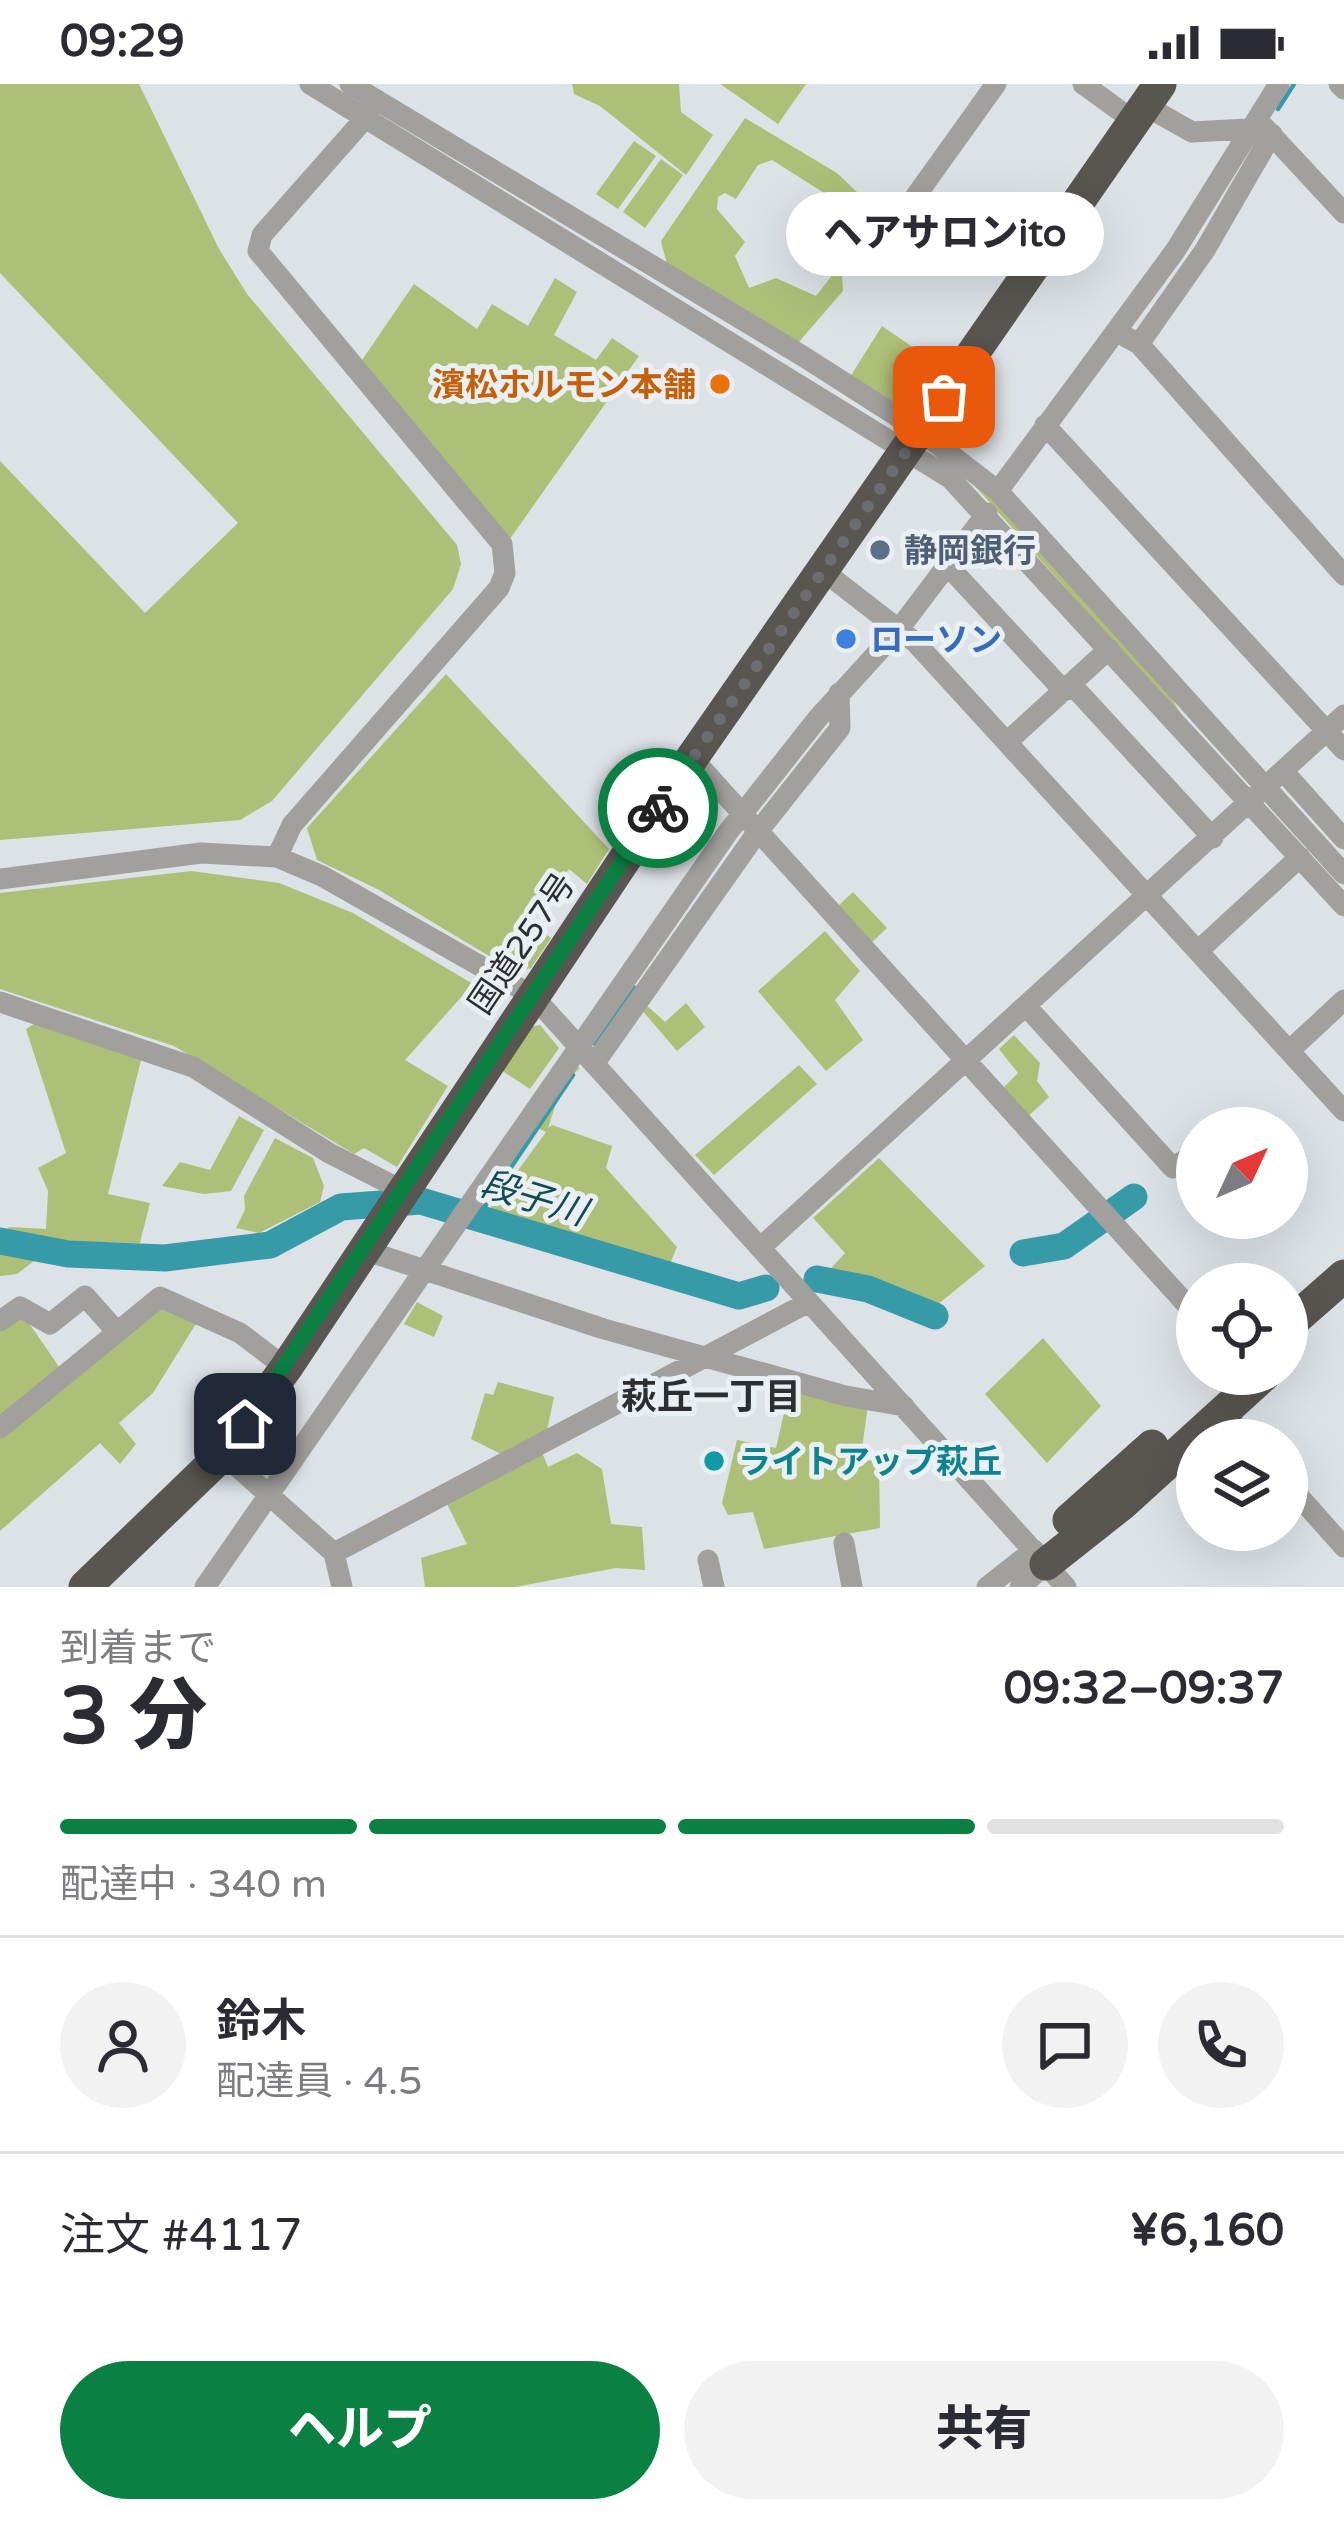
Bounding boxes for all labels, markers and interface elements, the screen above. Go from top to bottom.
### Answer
text: 09:29 [60,15,185,69]
callout: ヘアサロンito [785,193,1103,277]
text: ヘアサロンito [823,210,1067,257]
pin [893,346,995,448]
icon: bag [911,364,977,430]
place label: 濱松ホルモン本舗 [432,366,696,405]
marker: 濱松ホルモン本舗 [707,371,733,397]
place label: 静岡銀行 [904,532,1036,571]
marker: 静岡銀行 [867,537,893,563]
place label: ローソン [870,621,1002,660]
marker: ローソン [833,626,859,652]
courier [598,748,718,868]
icon: bike [625,775,691,841]
street label: 国道257号 [461,866,583,1022]
north arrow [1176,1107,1308,1239]
map controls [1176,1107,1308,1551]
water label: 段子川 [476,1162,595,1236]
button: locate [1176,1263,1308,1395]
pin [194,1373,296,1475]
district label: 萩丘一丁目 [621,1376,801,1419]
icon: home [212,1391,278,1457]
button: layers [1176,1419,1308,1551]
place label: ライトアップ萩丘 [738,1443,1002,1482]
marker: ライトアップ萩丘 [701,1448,727,1474]
text: 到着まで [60,1625,216,1672]
text: 09:32–09:37 [1004,1662,1284,1716]
text: 3 分 [60,1670,207,1764]
text: 配達中 · 340 m [60,1861,327,1908]
button: person [60,1982,186,2108]
button: chat [1002,1982,1128,2108]
button: phone [1158,1982,1284,2108]
text: 鈴木 [216,1995,306,2049]
text: 配達員 · 4.5 [216,2058,423,2105]
text: ¥6,160 [1130,2204,1284,2258]
text: 注文 #4117 [60,2209,302,2263]
button: ヘルプ [60,2361,660,2499]
button: 共有 [684,2361,1284,2499]

